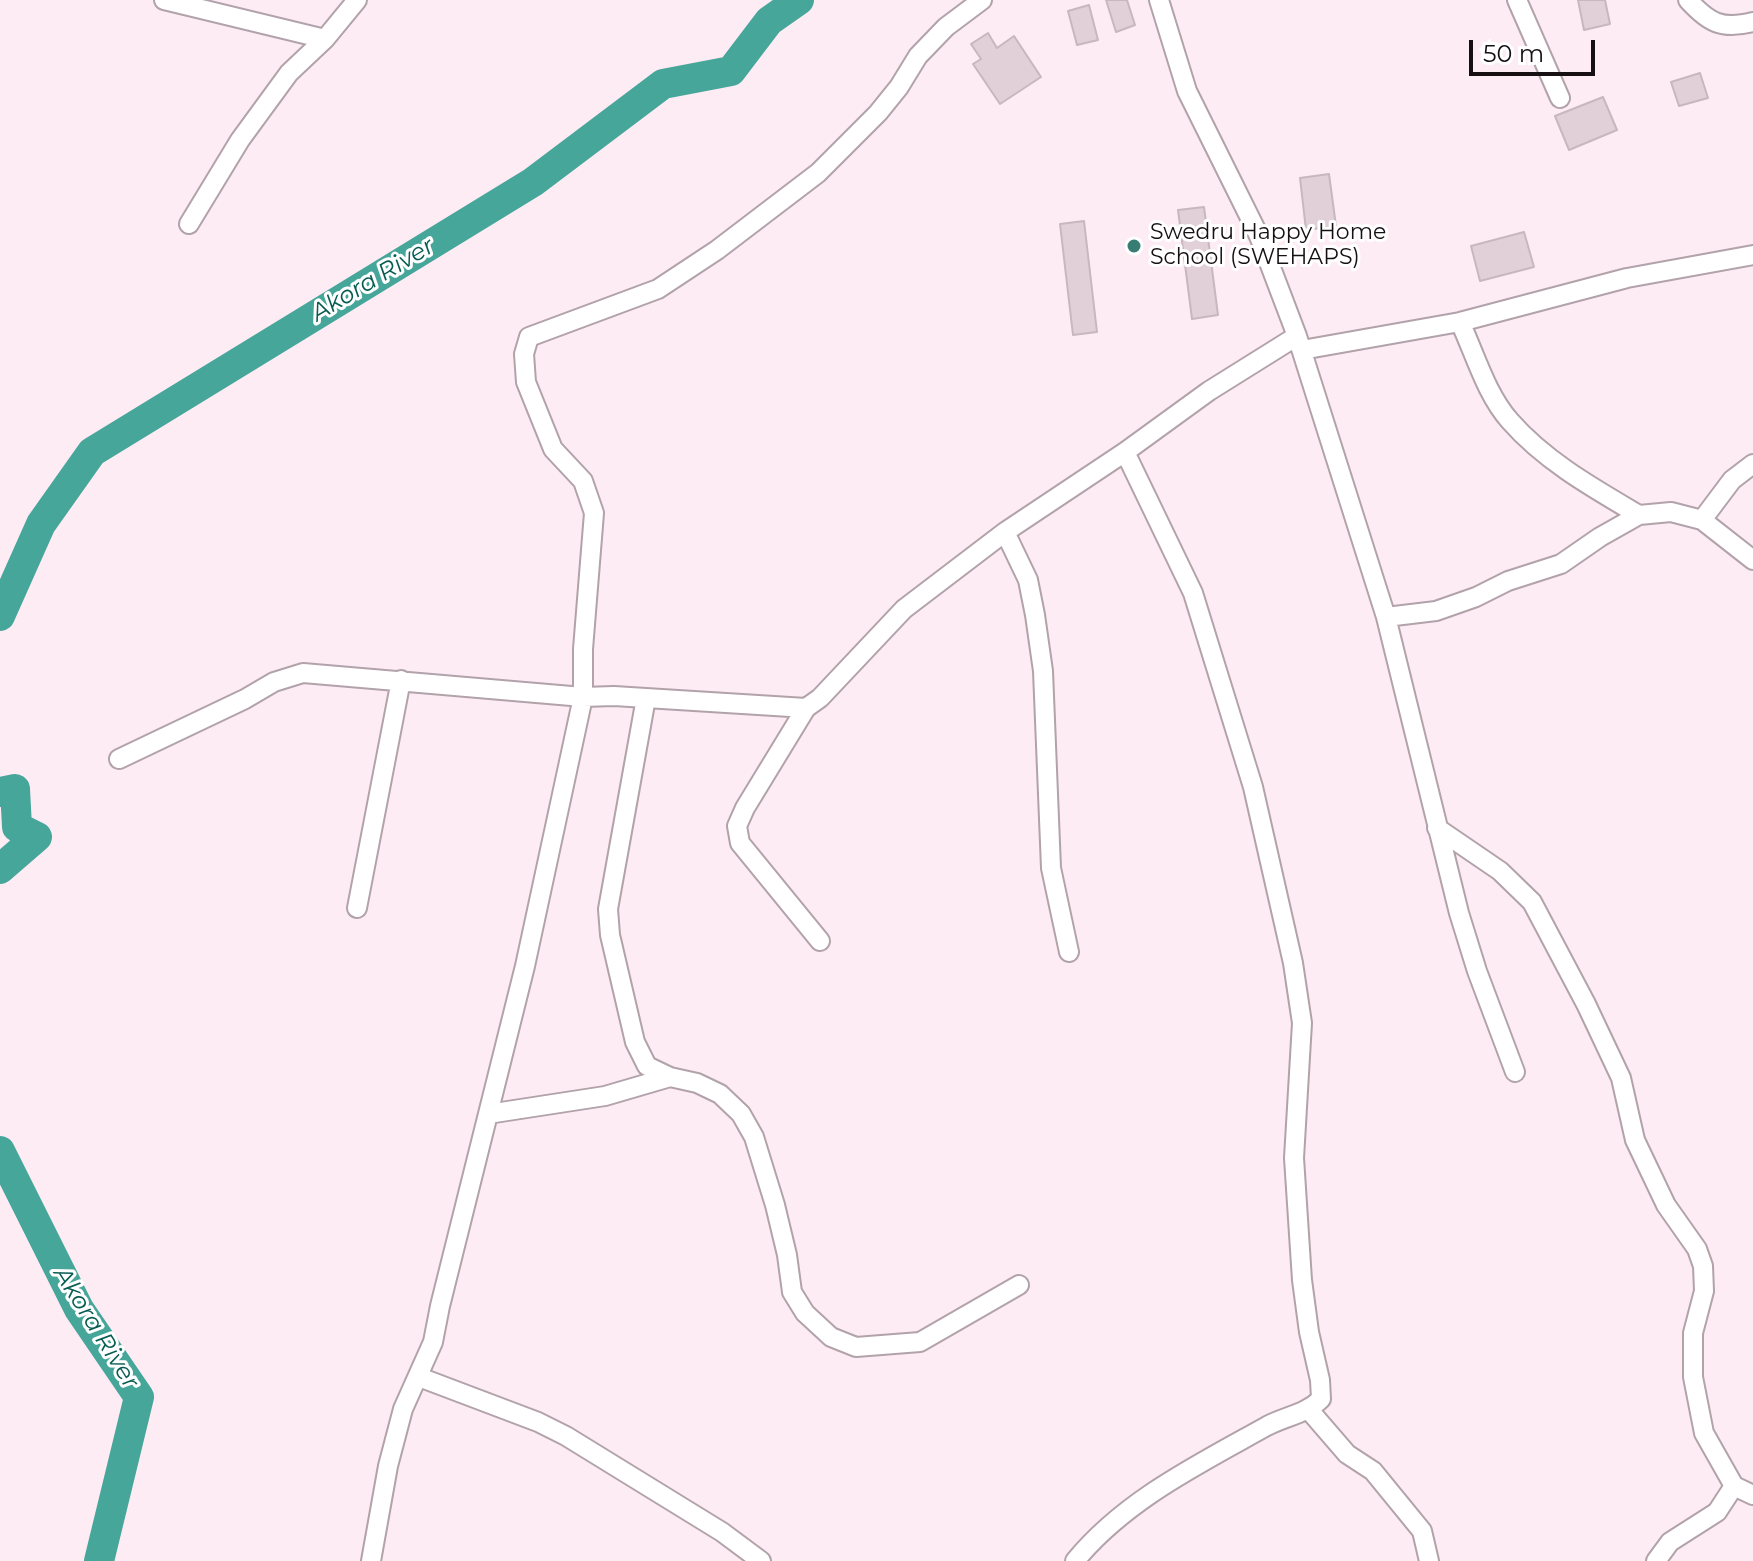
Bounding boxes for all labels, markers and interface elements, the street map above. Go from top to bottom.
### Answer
scale bar [1473,24,1599,74]
text: 50 m [1483,39,1544,68]
place label: Swedru Happy Home School (SWEHAPS) [1150,220,1386,272]
water label: Akora River [306,232,440,328]
marker: Swedru Happy Home School (SWEHAPS) [1125,237,1143,255]
water label: Akora River [47,1262,145,1394]

